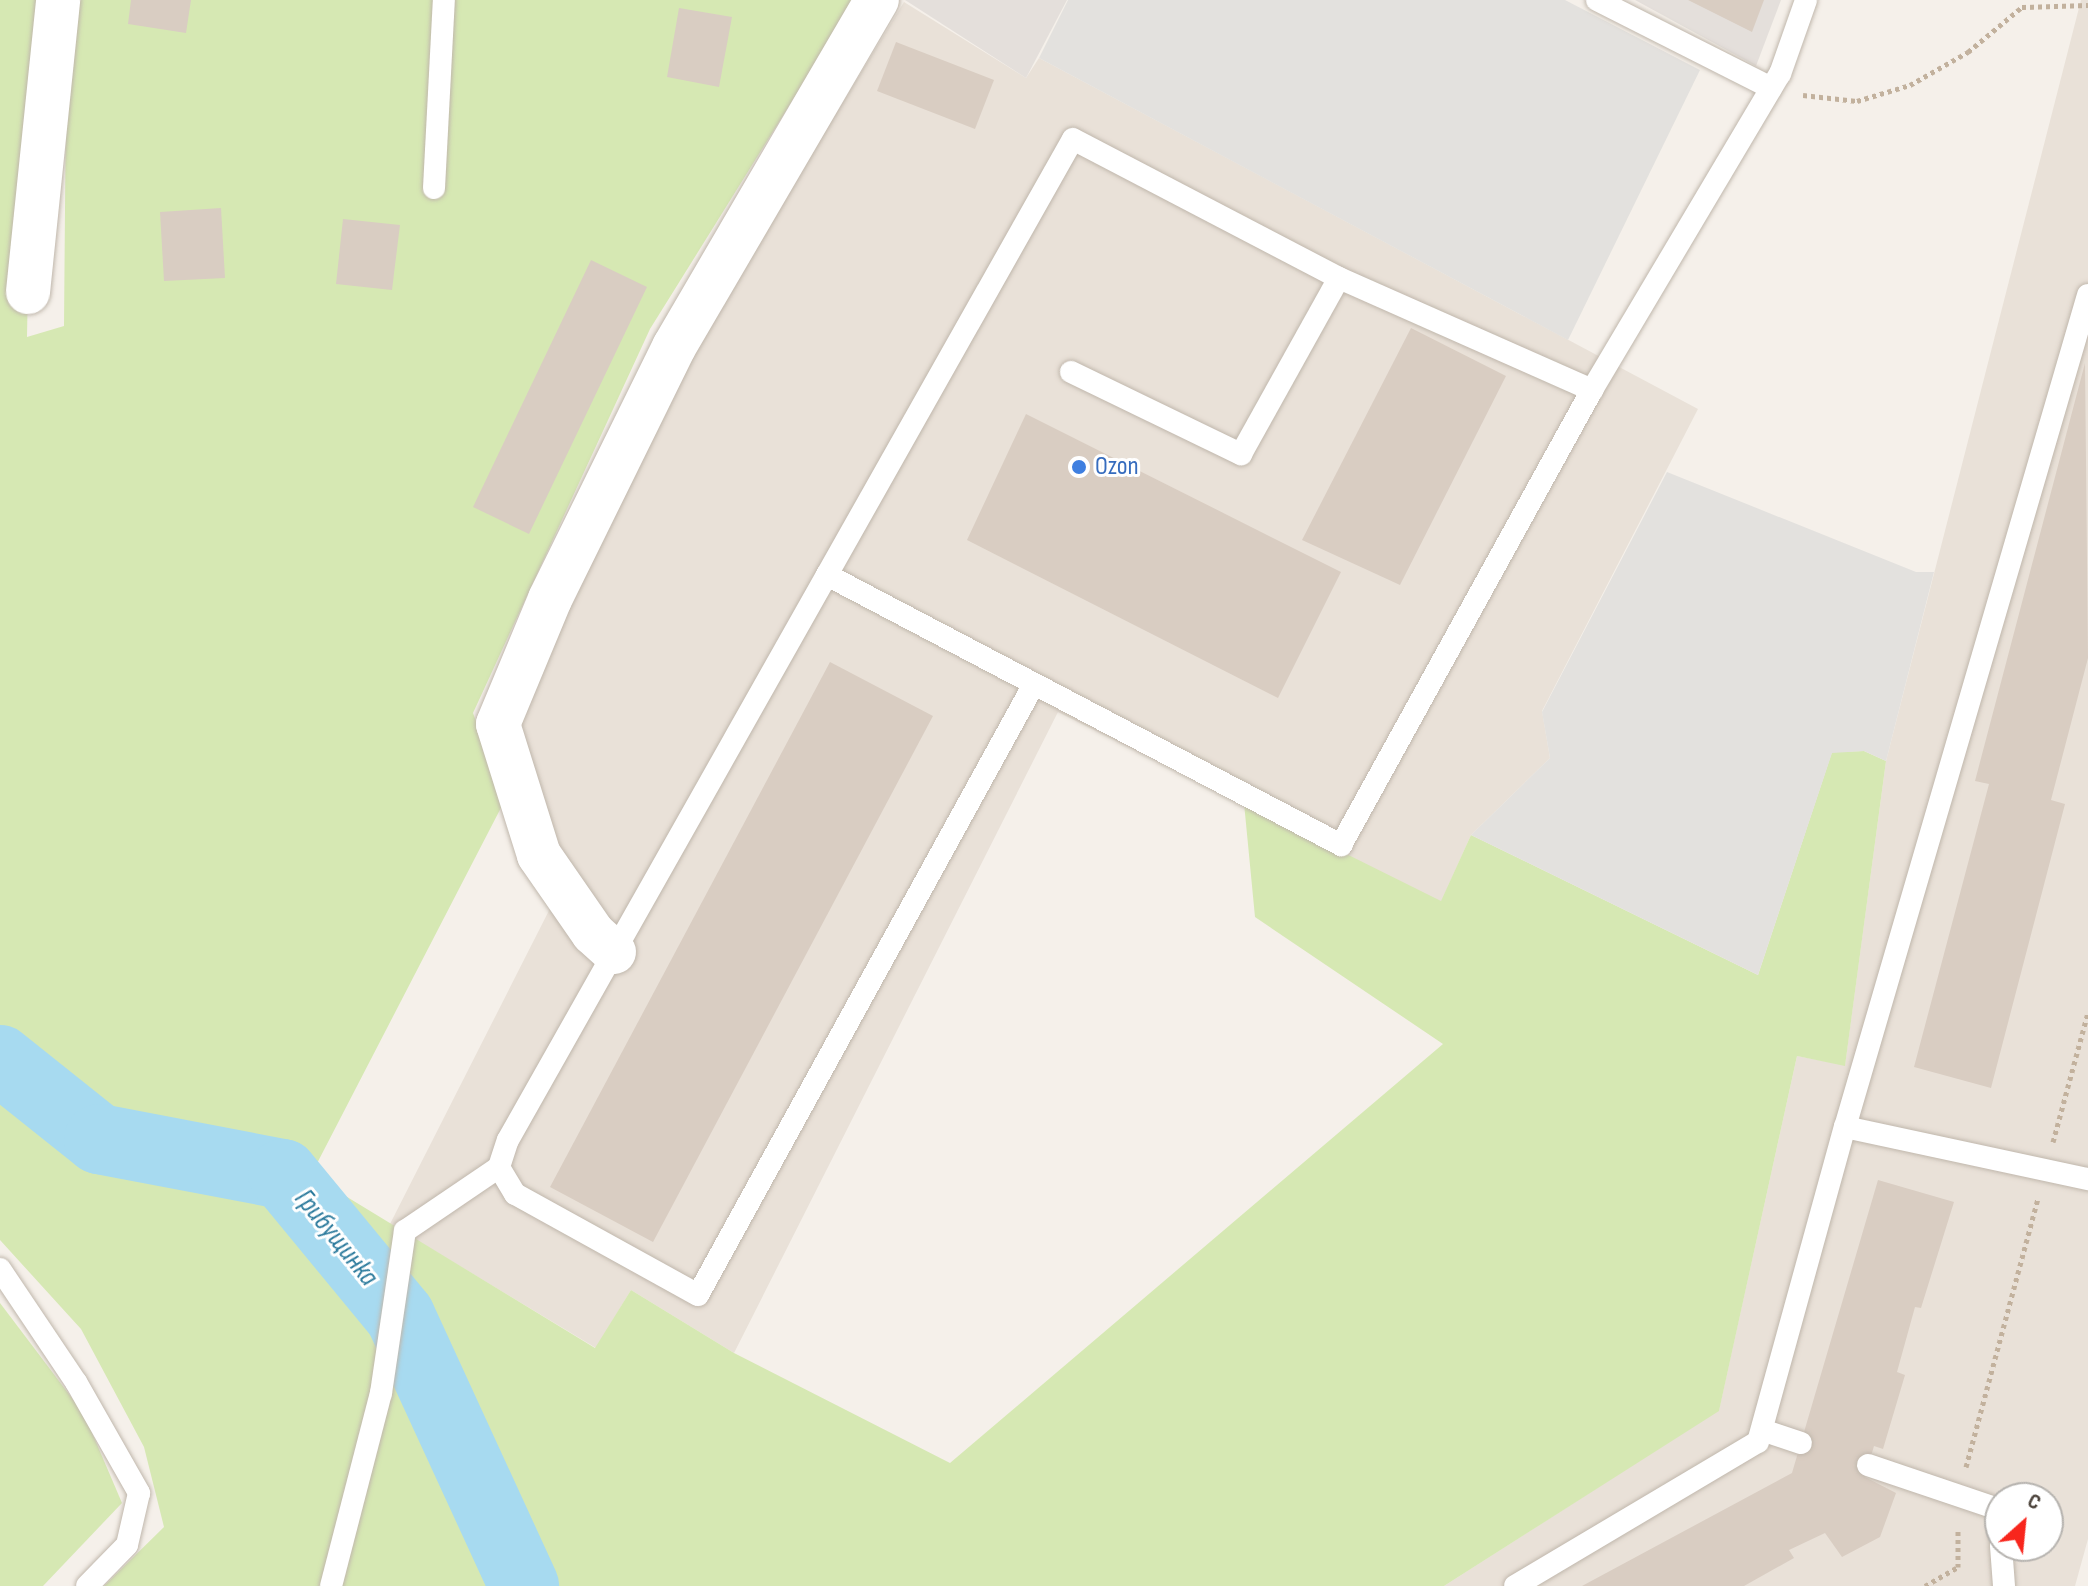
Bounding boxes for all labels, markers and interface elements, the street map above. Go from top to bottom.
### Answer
place label: Ozon [1095,451,1139,483]
marker: Ozon [1070,458,1088,476]
water label: Грибущинка [287,1183,385,1293]
north arrow [1984,1482,2064,1562]
text: С [2023,1487,2045,1517]

